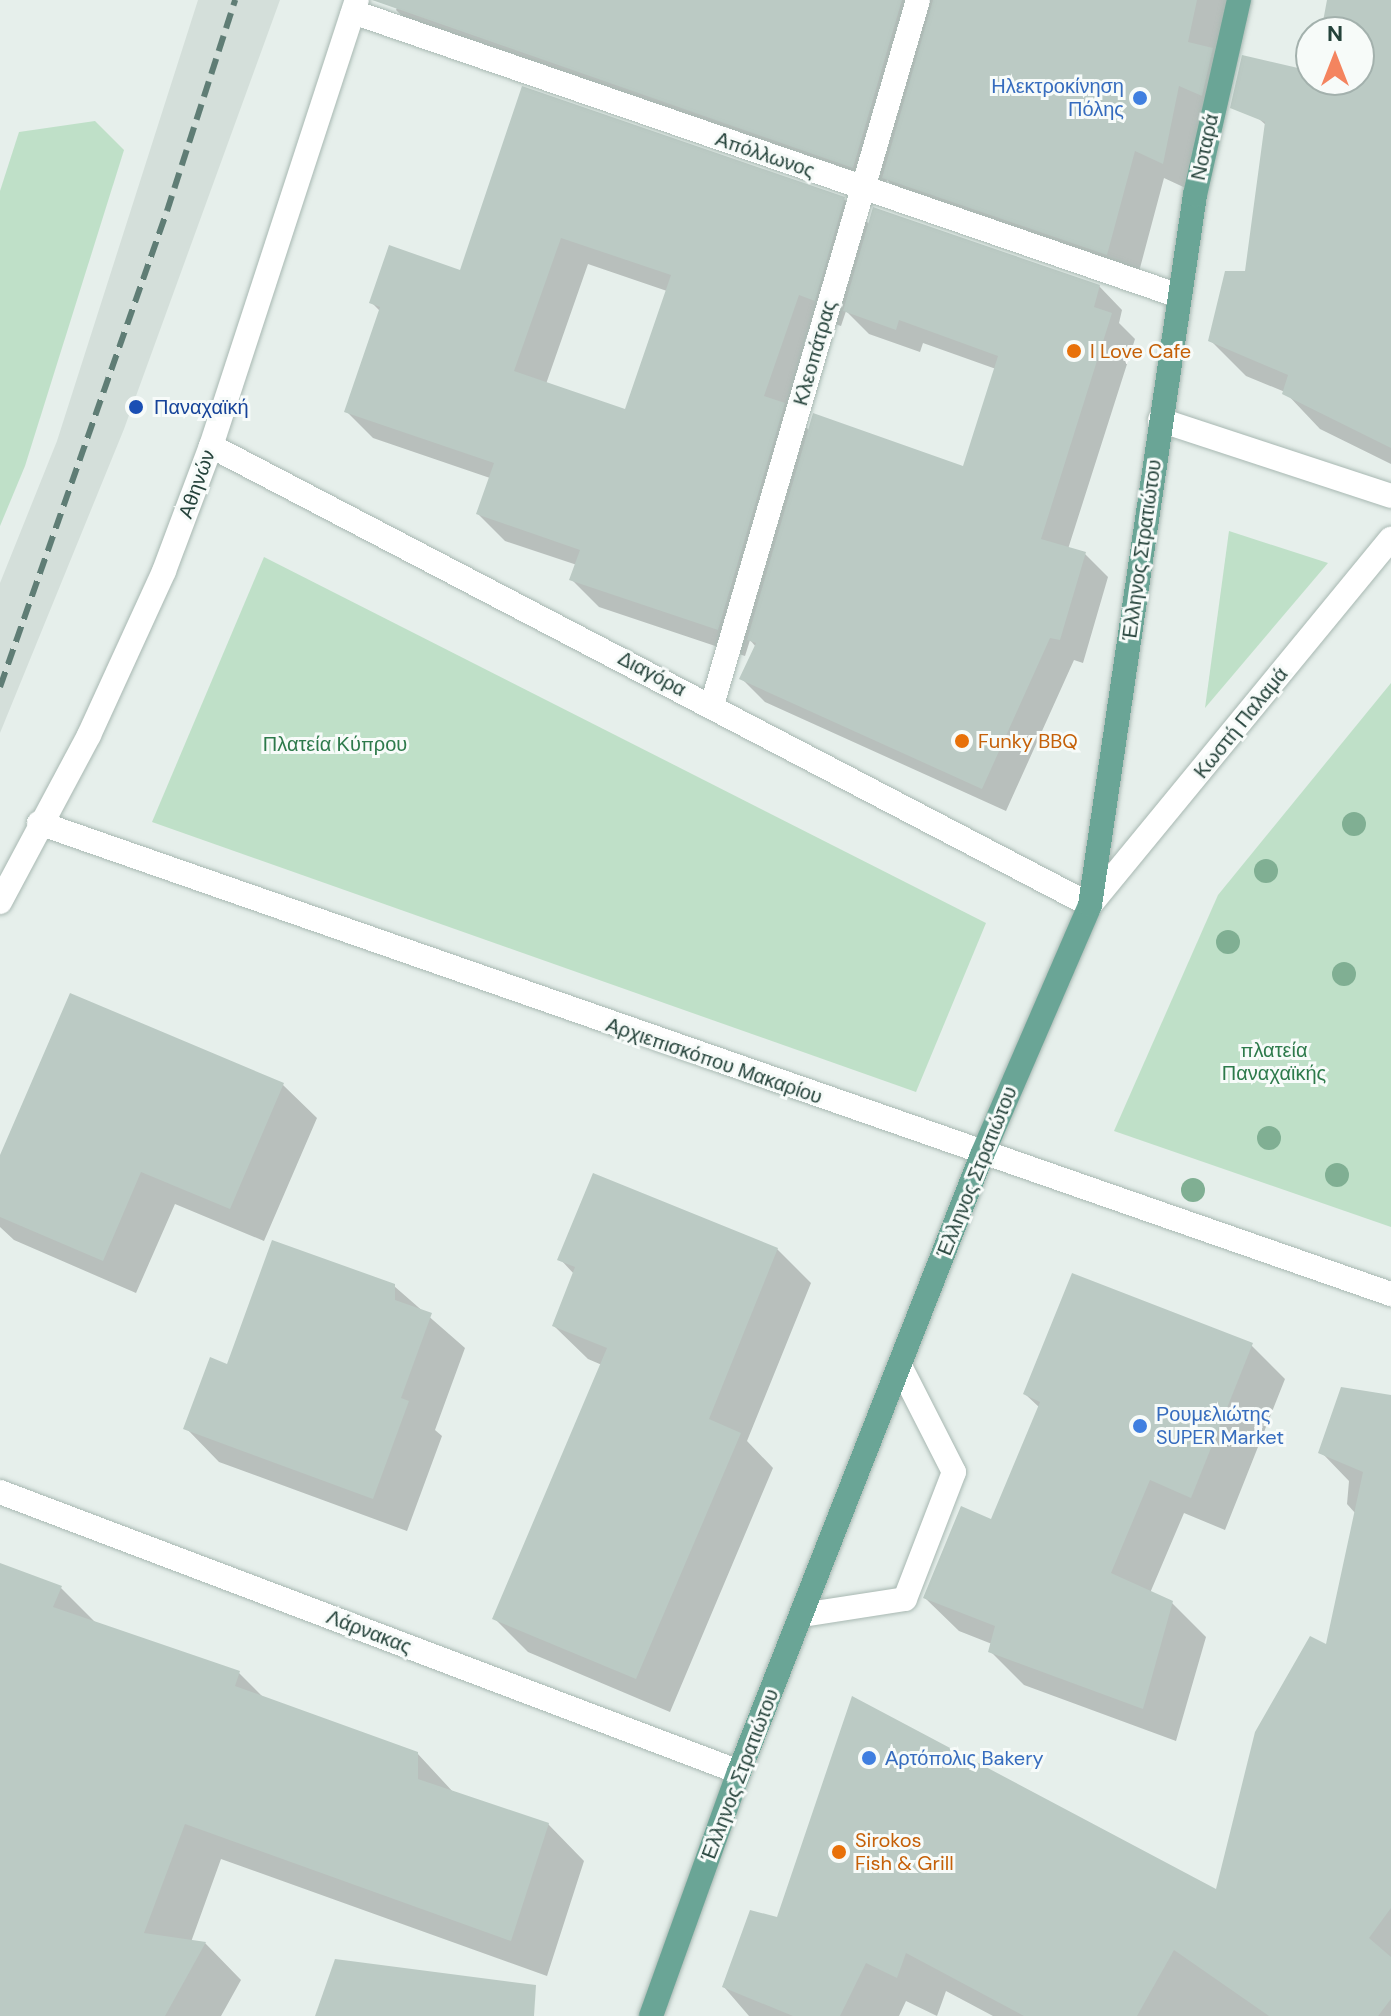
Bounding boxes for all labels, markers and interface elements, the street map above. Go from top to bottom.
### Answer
north arrow [1295,16,1375,96]
text: N [1327,19,1343,48]
place label: Ηλεκτροκίνηση Πόλης [991,74,1124,121]
marker: Ηλεκτροκίνηση Πόλης [1131,89,1149,107]
street label: Νοταρά [1186,112,1224,182]
street label: Απόλλωνος [712,127,818,183]
street label: Κλεοπάτρας [789,298,841,408]
place label: I Love Cafe [1090,339,1191,363]
marker: I Love Cafe [1065,342,1083,360]
place label: Παναχαϊκή [154,395,249,419]
marker: Παναχαϊκή [125,396,147,418]
street label: Αθηνών [174,446,220,522]
street label: Έλληνος Στρατιώτου [1117,458,1167,642]
street label: Διαγόρα [614,646,690,702]
street label: Κωστή Παλαμά [1189,663,1293,783]
place label: Funky BBQ [978,729,1078,753]
park label: Πλατεία Κύπρου [263,732,407,756]
marker: Funky BBQ [953,732,971,750]
street label: Αρχιεπισκόπου Μακαρίου [603,1013,825,1109]
park label: πλατεία Παναχαϊκής [1222,1038,1326,1085]
street label: Έλληνος Στρατιώτου [932,1083,1022,1261]
place label: Ρουμελιώτης SUPER Market [1156,1402,1284,1449]
marker: Ρουμελιώτης SUPER Market [1131,1417,1149,1435]
street label: Λάρνακας [323,1605,415,1659]
street label: Έλληνος Στρατιώτου [696,1686,784,1864]
place label: Αρτόπολις Bakery [885,1746,1044,1770]
marker: Αρτόπολις Bakery [860,1749,878,1767]
place label: Sirokos Fish & Grill [855,1828,954,1875]
marker: Sirokos Fish & Grill [830,1843,848,1861]

